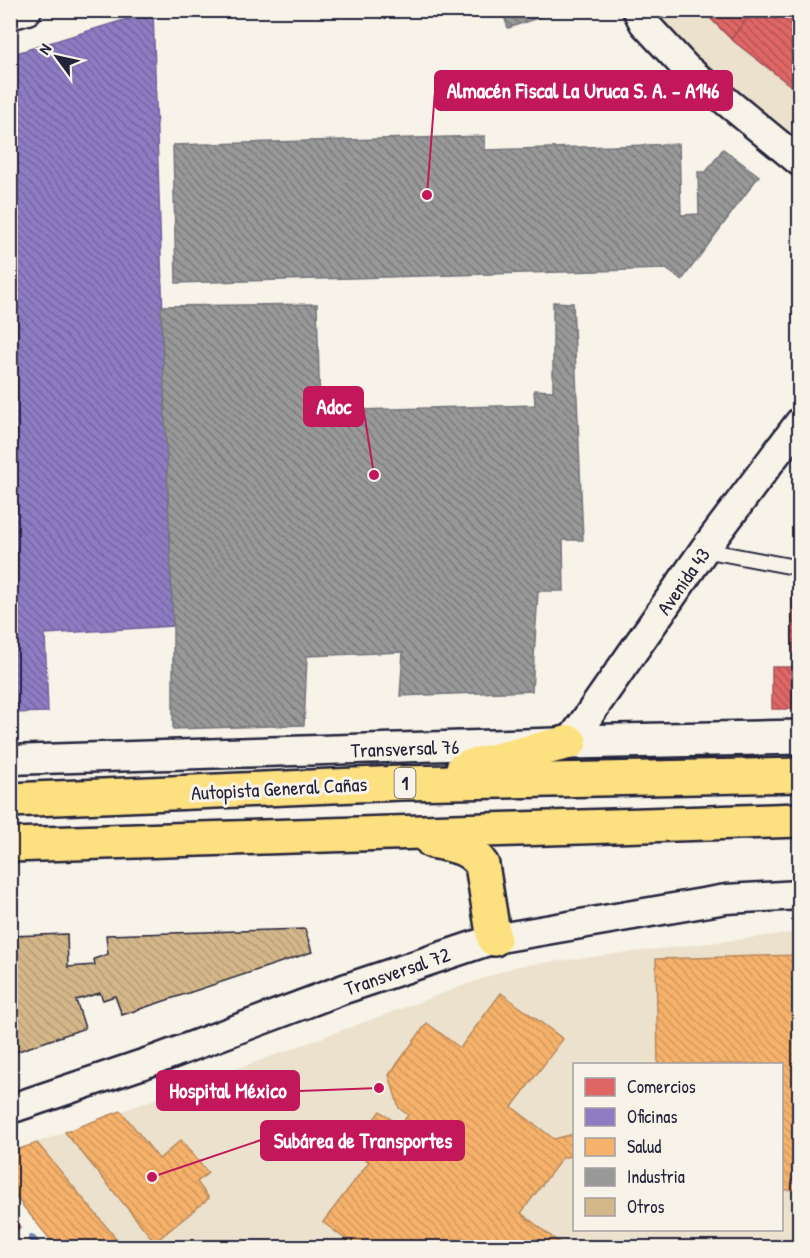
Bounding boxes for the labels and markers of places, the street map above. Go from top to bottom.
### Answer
callout: Almacén Fiscal La Uruca S. A. - A146 [435,71,732,110]
callout: Adoc [304,387,363,426]
callout: Hospital México [157,1071,299,1110]
callout: Subárea de Transportes [261,1121,464,1160]

